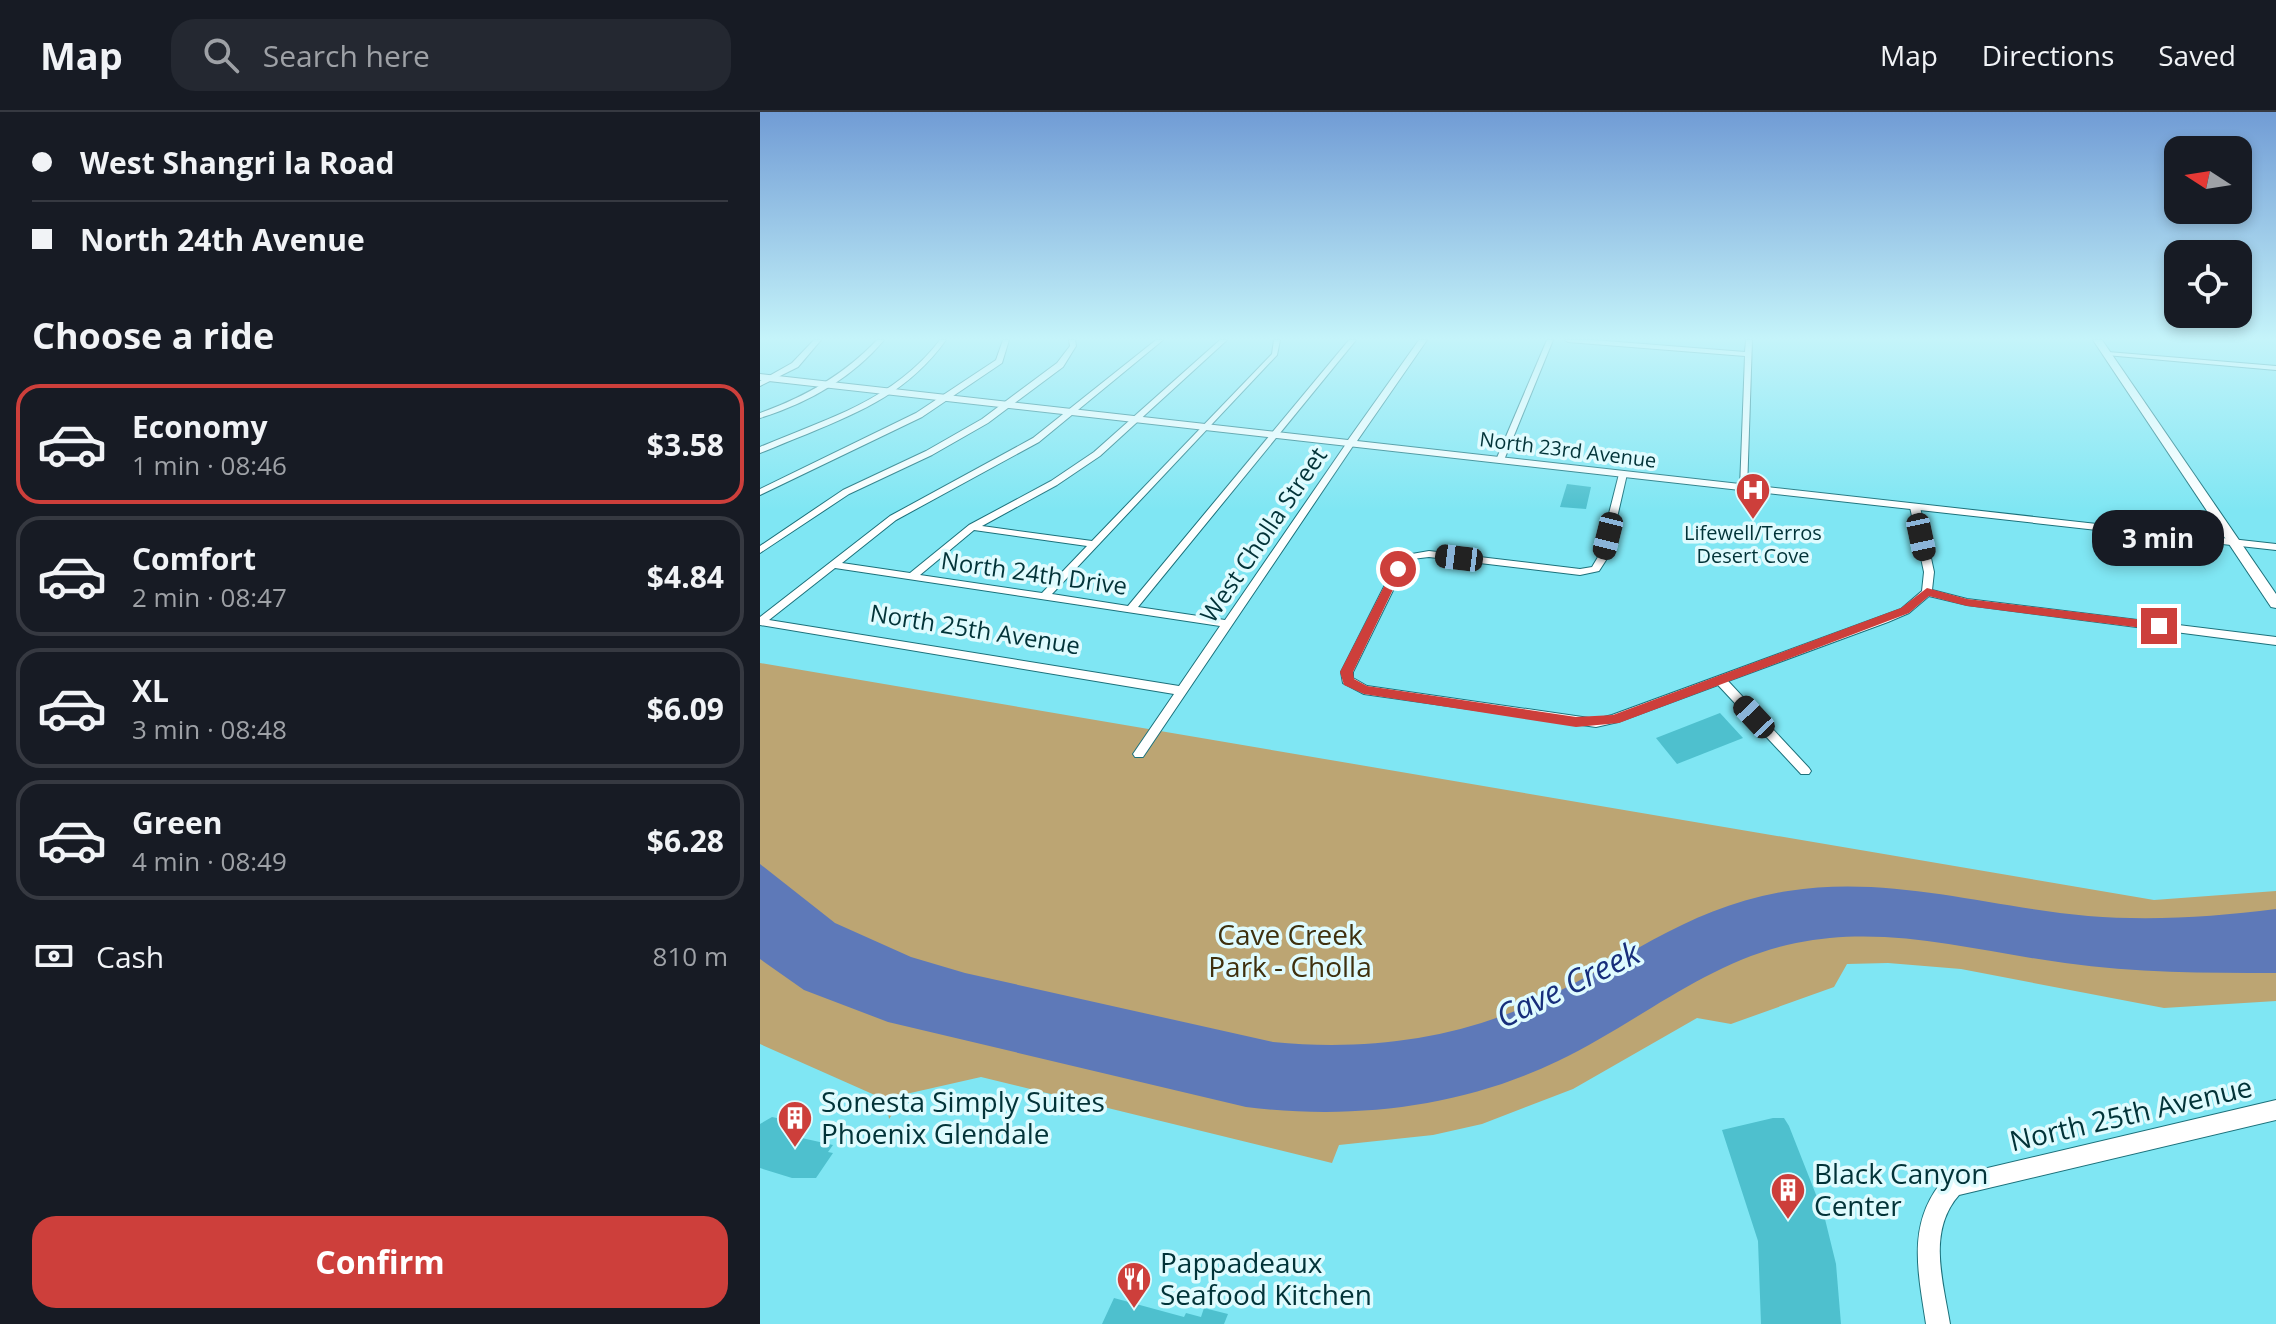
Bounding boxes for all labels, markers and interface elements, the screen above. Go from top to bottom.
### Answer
search box [171,19,731,91]
text: Map [40,29,123,81]
icon: search [199,33,243,77]
text: Search here [263,35,430,76]
text: Map [1880,36,1938,74]
text: Directions [1982,36,2114,74]
text: Saved [2158,36,2236,74]
north arrow [2164,136,2252,224]
map controls [2164,136,2252,328]
text: West Shangri la Road [80,142,395,183]
text: North 24th Avenue [80,219,365,260]
button: locate [2164,240,2252,328]
text: Choose a ride [32,311,274,360]
text: Economy [132,406,268,447]
icon: car [36,408,108,480]
text: $3.58 [647,424,724,465]
street label: North 23rd Avenue [1478,425,1658,474]
street label: West Cholla Street [1192,440,1334,628]
text: 1 min · 08:46 [132,447,287,483]
hospital icon: Lifewell/Terros Desert Cove [1734,471,1772,521]
car [1591,510,1625,562]
callout: 3 min [2093,510,2225,566]
car [1904,511,1938,563]
place label: Lifewell/Terros Desert Cove [1684,519,1822,569]
text: 3 min [2122,520,2194,556]
text: Comfort [132,538,256,579]
icon: car [36,540,108,612]
street label: North 24th Drive [939,543,1129,602]
car [1434,543,1484,573]
route start [1380,551,1416,587]
text: $4.84 [647,556,724,597]
text: 2 min · 08:47 [132,579,287,615]
street label: North 25th Avenue [868,596,1083,661]
route end [2141,608,2177,644]
text: XL [132,670,169,711]
icon: car [36,672,108,744]
text: $6.09 [647,688,724,729]
car [1729,691,1779,743]
text: 3 min · 08:48 [132,711,287,747]
text: Green [132,802,223,843]
icon: car [36,804,108,876]
text: $6.28 [647,820,724,861]
text: 4 min · 08:49 [132,843,287,879]
park label: Cave Creek Park - Cholla [1208,915,1372,985]
water label: Cave Creek [1488,930,1648,1037]
icon: cash [32,934,76,978]
text: Cash [96,936,164,977]
text: 810 m [653,938,728,974]
street label: North 25th Avenue [2006,1067,2256,1159]
place label: Sonesta Simply Suites Phoenix Glendale [821,1082,1105,1152]
building icon: Sonesta Simply Suites Phoenix Glendale [776,1099,814,1149]
place label: Black Canyon Center [1814,1154,1989,1224]
building icon: Black Canyon Center [1769,1171,1807,1221]
button: Confirm [32,1216,728,1308]
place label: Pappadeaux Seafood Kitchen [1160,1243,1372,1313]
restaurant icon: Pappadeaux Seafood Kitchen [1115,1260,1153,1310]

